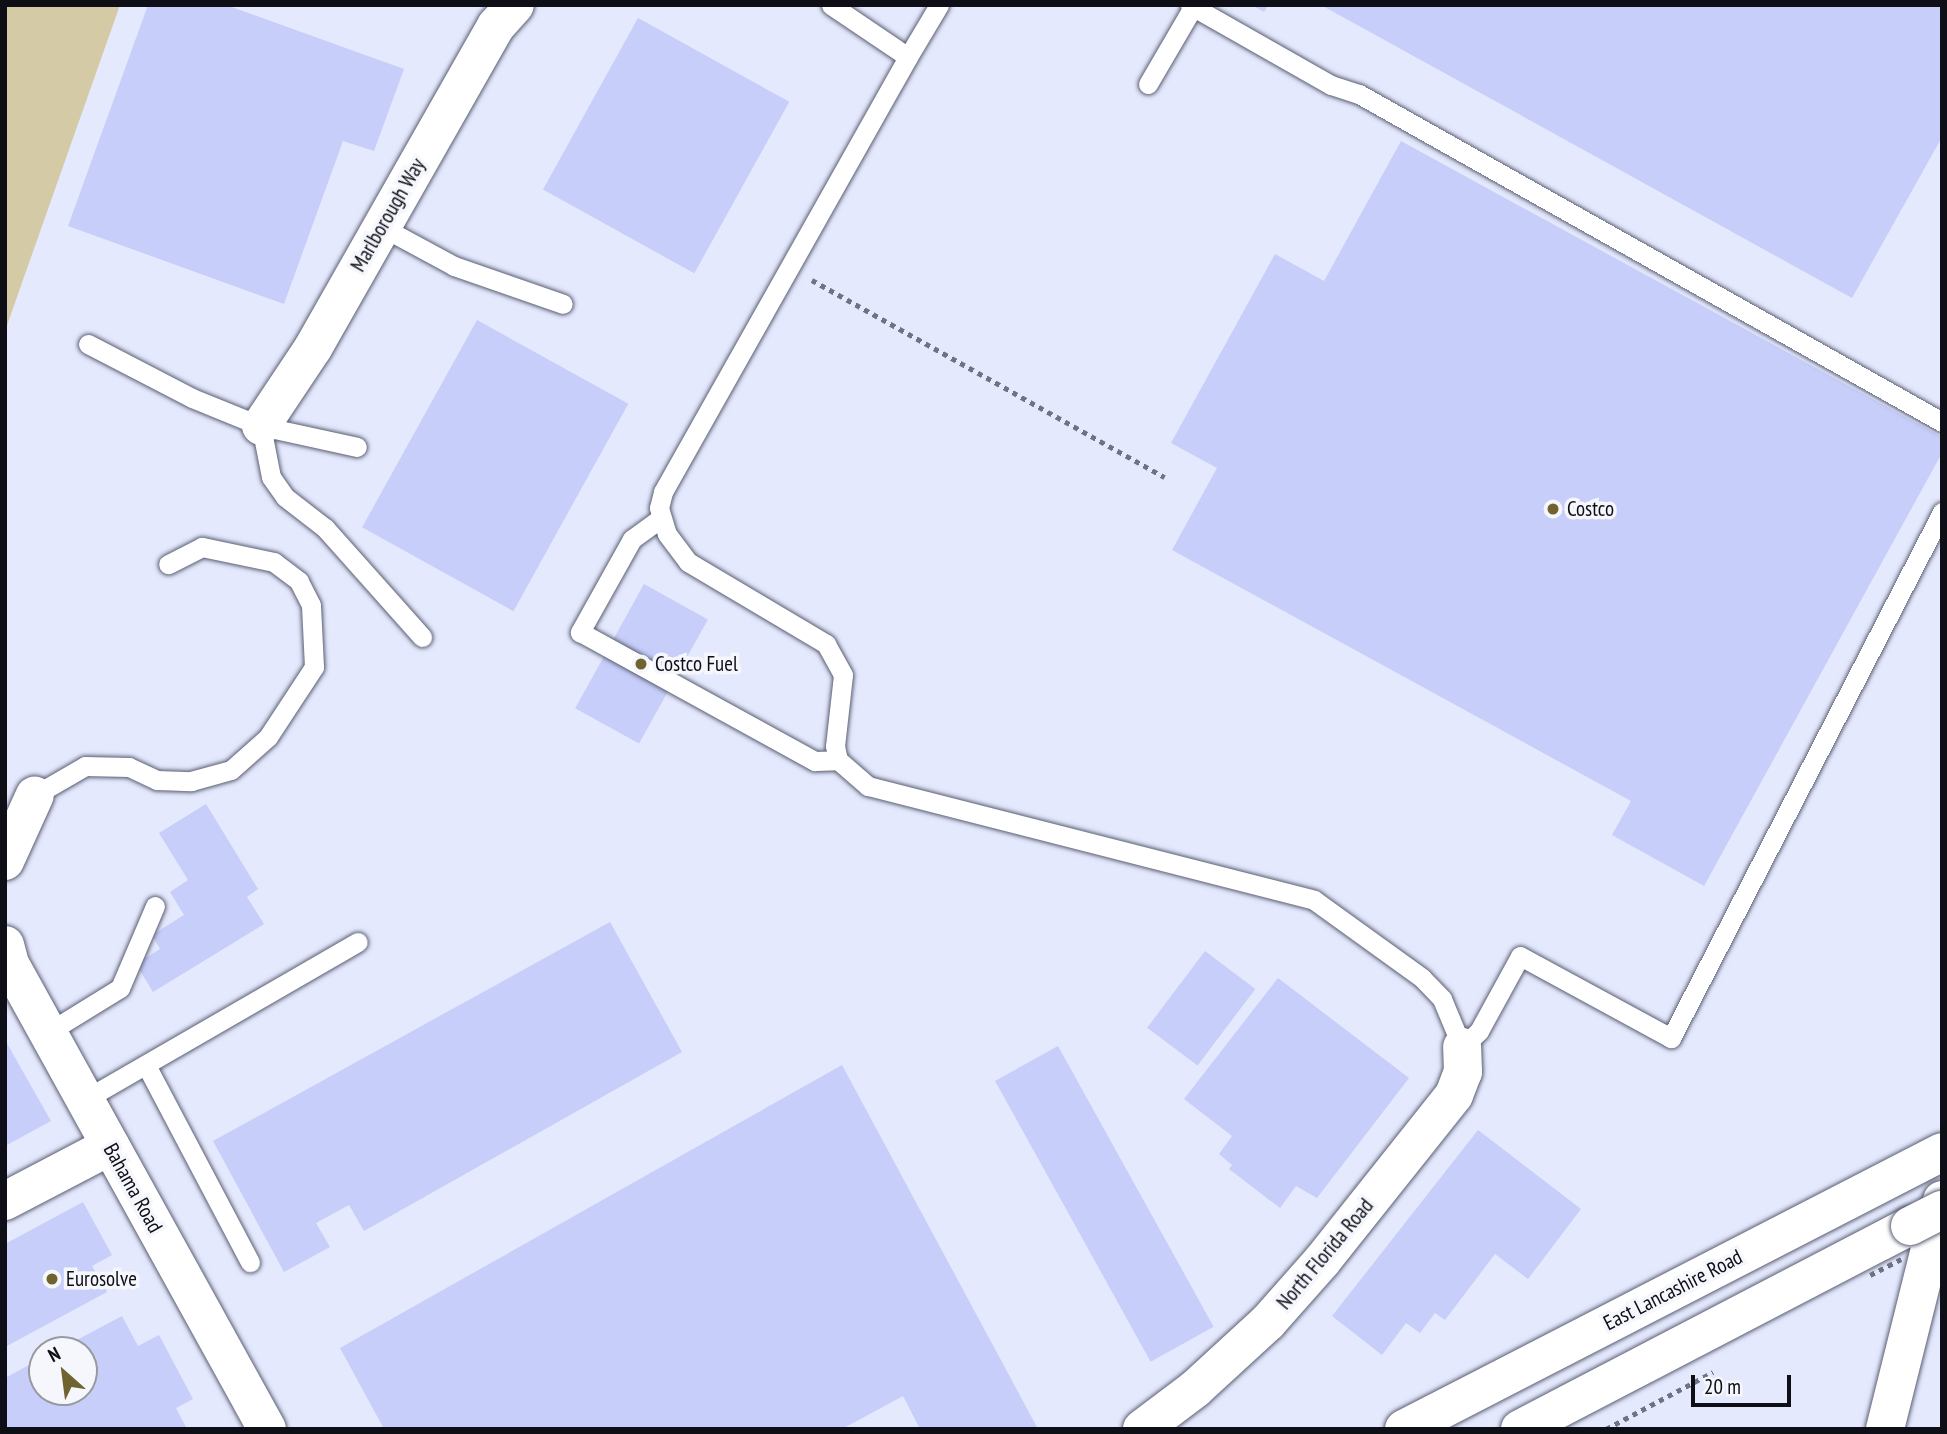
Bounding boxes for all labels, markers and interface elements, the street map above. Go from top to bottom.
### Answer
street label: Marlborough Way [345,154,431,276]
place label: Costco [1567,496,1614,522]
marker: Costco [1545,501,1561,517]
place label: Costco Fuel [655,651,738,677]
marker: Costco Fuel [633,656,649,672]
street label: Bahama Road [98,1139,168,1237]
street label: North Florida Road [1271,1193,1379,1315]
street label: East Lancashire Road [1599,1244,1747,1336]
place label: Eurosolve [66,1266,137,1292]
marker: Eurosolve [44,1271,60,1287]
north arrow [28,1336,98,1406]
text: N [44,1341,64,1367]
scale bar [1695,1360,1795,1404]
text: 20 m [1704,1373,1741,1400]

